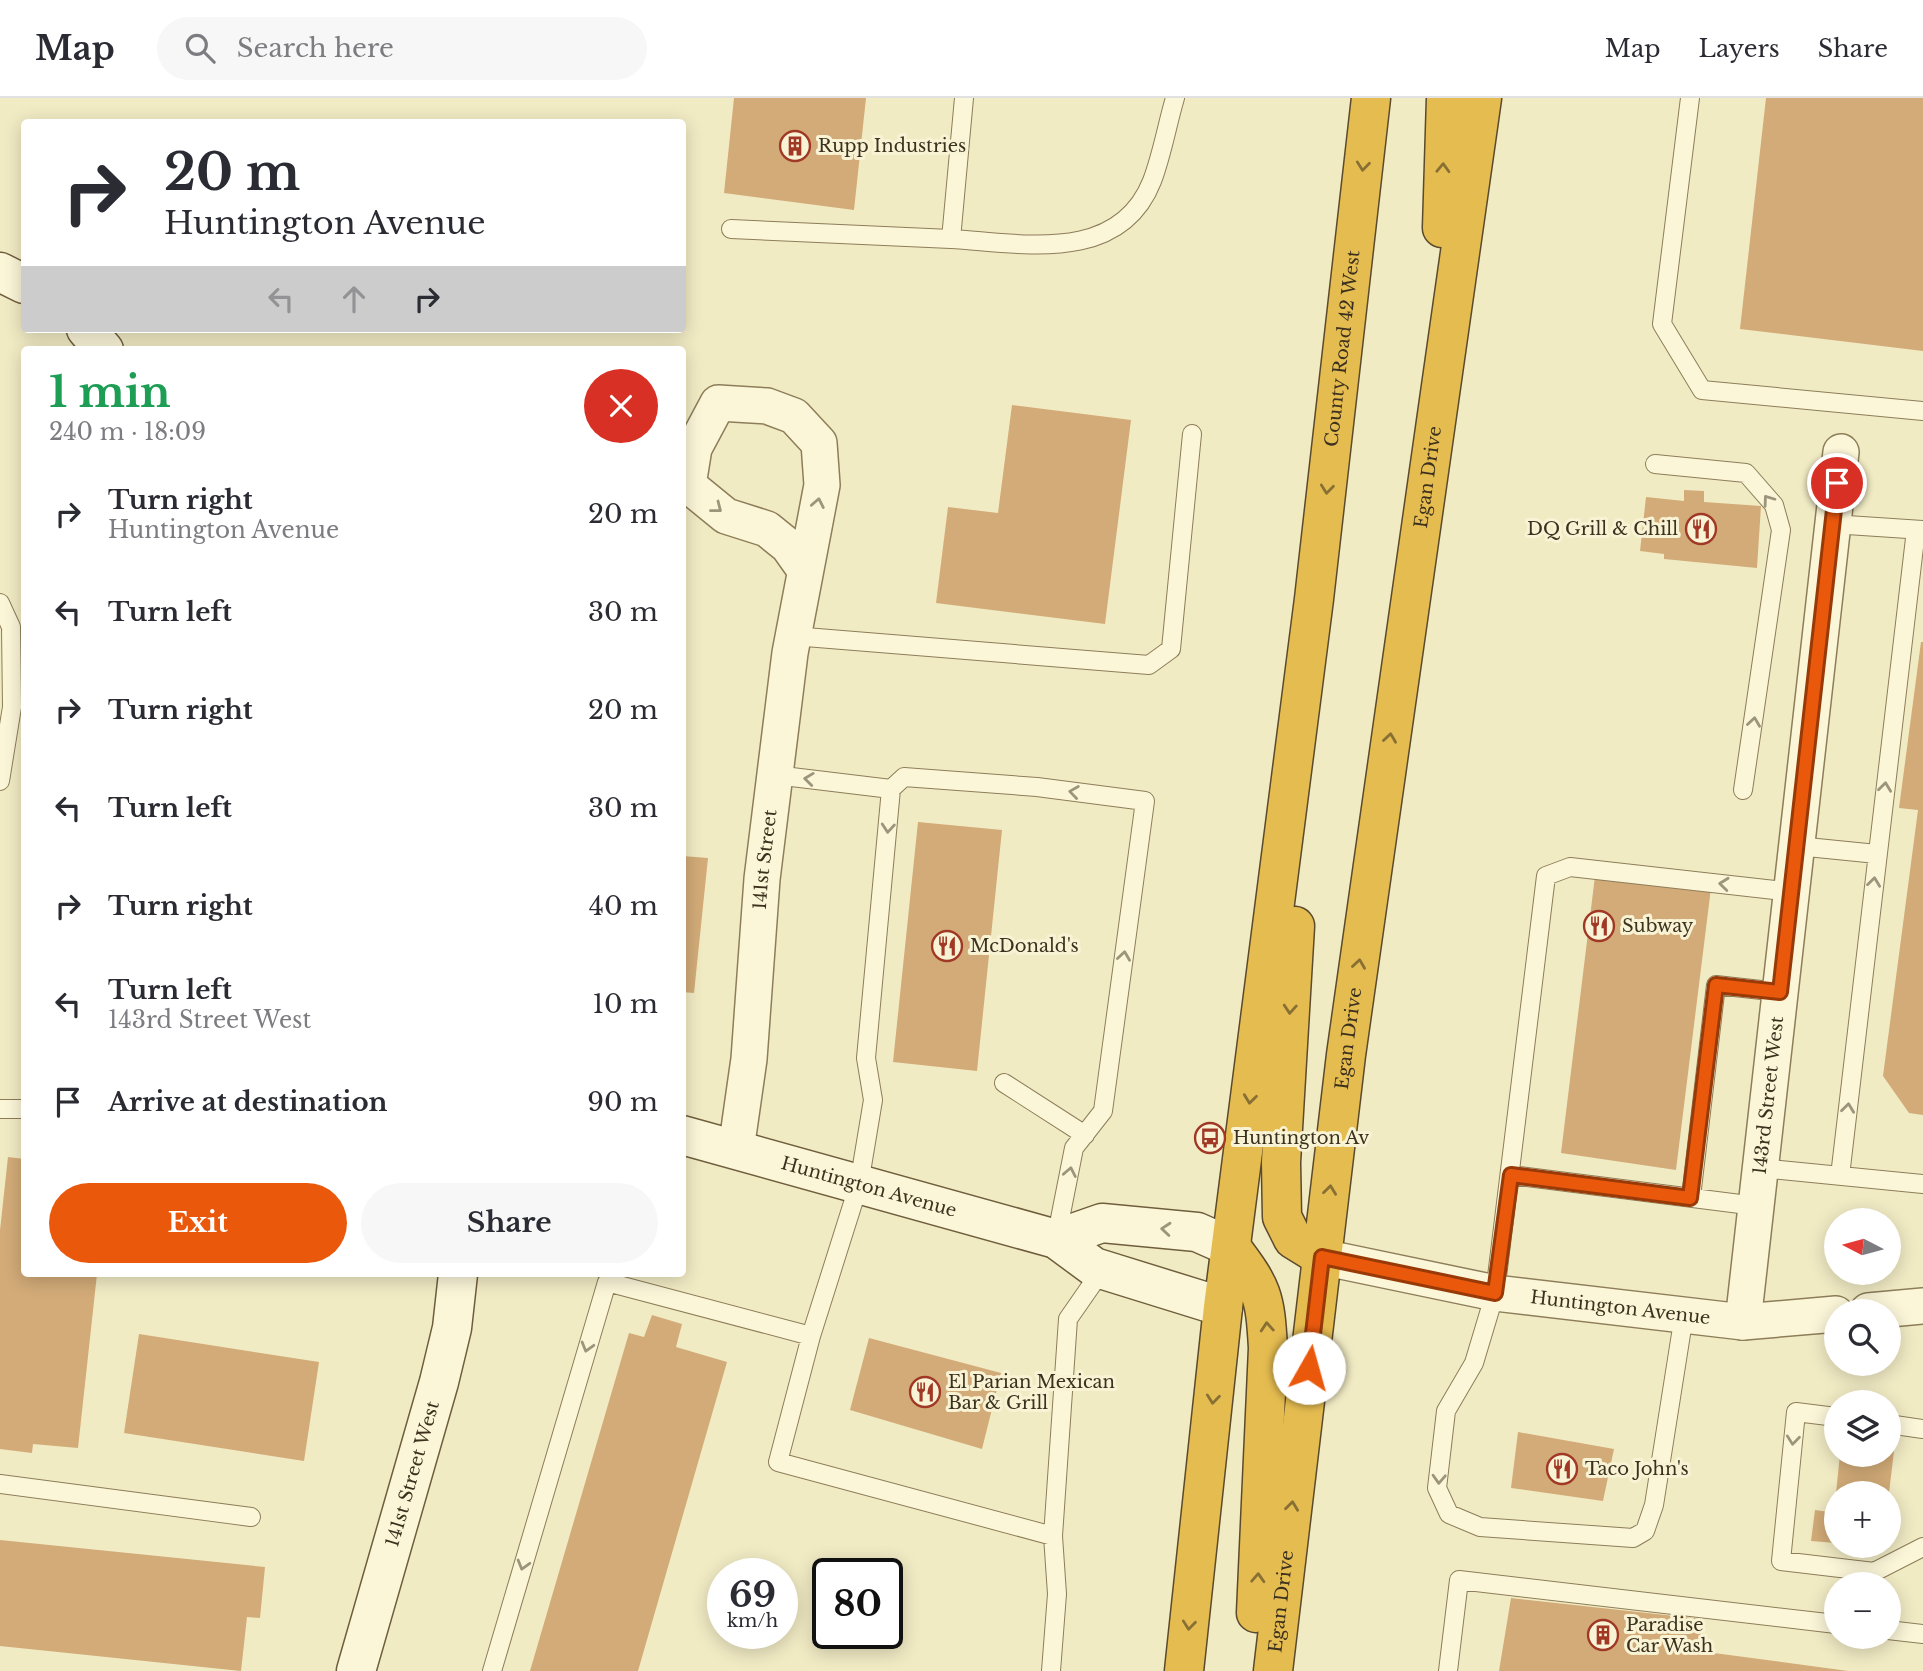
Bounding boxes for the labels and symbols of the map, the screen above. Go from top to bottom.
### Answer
building icon: Rupp Industries [778,129,812,163]
place label: Rupp Industries [818,135,966,157]
one-way arrow [1356,160,1371,172]
one-way arrow [1436,163,1451,174]
street label: County Road 42 West [1320,249,1365,448]
street label: Egan Drive [1410,425,1446,530]
pin [1807,453,1867,513]
one-way arrow [1319,483,1334,495]
one-way arrow [1764,495,1776,508]
one-way arrow [810,497,825,509]
one-way arrow [710,500,722,513]
restaurant icon: DQ Grill & Chill [1684,512,1718,546]
place label: DQ Grill & Chill [1527,518,1678,540]
one-way arrow [1746,716,1761,728]
one-way arrow [1382,733,1397,744]
one-way arrow [803,772,815,787]
one-way arrow [1878,781,1893,793]
one-way arrow [1068,784,1080,799]
street label: 141st Street [749,808,782,911]
one-way arrow [880,822,895,834]
one-way arrow [1867,876,1882,888]
one-way arrow [1718,877,1729,892]
restaurant icon: Subway [1582,909,1616,943]
place label: Subway [1622,915,1694,937]
restaurant icon: McDonald's [930,929,964,963]
place label: McDonald's [970,935,1079,957]
one-way arrow [1117,950,1132,962]
one-way arrow [1351,958,1366,970]
street label: Egan Drive [1331,986,1366,1091]
one-way arrow [1283,1004,1298,1015]
street label: 143rd Street West [1749,1015,1788,1176]
one-way arrow [1242,1094,1257,1105]
one-way arrow [1841,1102,1856,1114]
bus stop icon: Huntington Av [1193,1121,1227,1155]
place label: Huntington Av [1233,1127,1369,1149]
street label: Huntington Avenue [779,1152,959,1222]
one-way arrow [1061,1166,1076,1178]
one-way arrow [1323,1184,1338,1195]
north arrow [1824,1208,1900,1284]
one-way arrow [1160,1222,1171,1237]
street label: Huntington Avenue [1529,1286,1712,1329]
one-way arrow [1259,1321,1274,1332]
position arrow [1272,1331,1346,1405]
one-way arrow [581,1341,596,1353]
place label: El Parian Mexican Bar & Grill [948,1371,1115,1414]
restaurant icon: El Parian Mexican Bar & Grill [908,1375,942,1409]
one-way arrow [1206,1394,1221,1405]
street label: 141st Street West [381,1398,444,1549]
one-way arrow [1786,1434,1801,1445]
restaurant icon: Taco John's [1545,1452,1579,1486]
place label: Taco John's [1585,1458,1689,1480]
one-way arrow [1431,1474,1446,1485]
one-way arrow [1285,1500,1300,1512]
street label: Egan Drive [1264,1549,1298,1654]
speed limit sign: 80 [812,1558,903,1649]
one-way arrow [517,1559,532,1571]
one-way arrow [1250,1573,1265,1584]
place label: Paradise Car Wash [1626,1614,1713,1657]
building icon: Paradise Car Wash [1586,1618,1620,1652]
one-way arrow [1181,1619,1196,1631]

